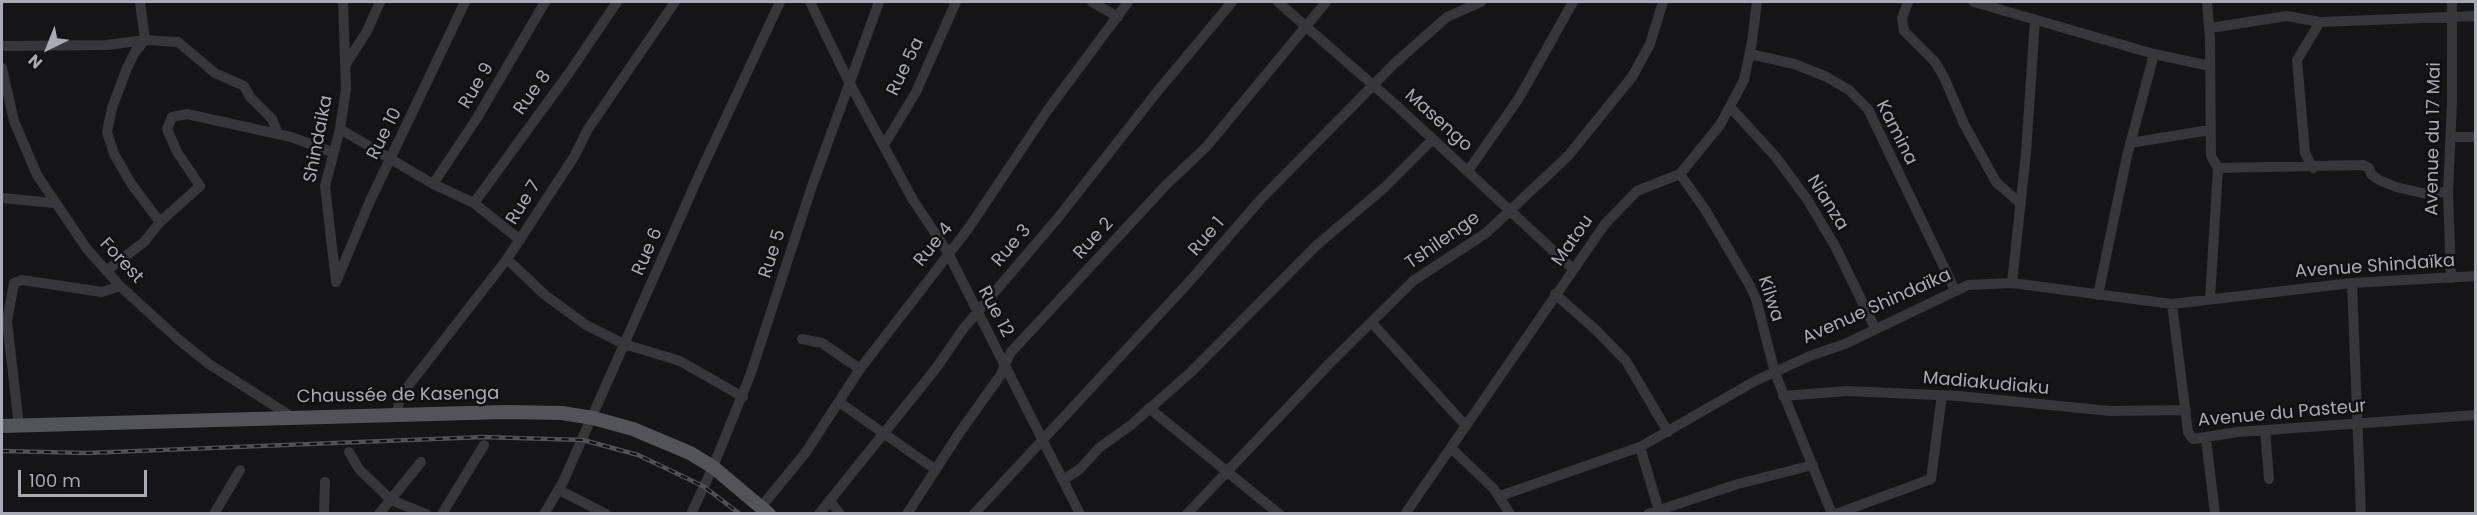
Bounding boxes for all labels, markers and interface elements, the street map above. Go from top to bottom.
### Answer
north arrow [18,18,78,78]
street label: Rue 5a [883,34,929,100]
text: N [23,49,48,74]
street label: Rue 9 [455,59,499,113]
street label: Avenue du 17 Mai [2422,62,2446,216]
street label: Rue 8 [510,67,556,119]
street label: Masengo [1400,85,1476,157]
street label: Shindaika [300,94,338,184]
street label: Kamina [1871,97,1921,169]
street label: Rue 10 [363,104,407,164]
street label: Nianza [1802,171,1852,235]
street label: Rue 7 [502,177,546,229]
street label: Tshilenge [1402,208,1484,274]
street label: Matou [1548,211,1598,271]
street label: Rue 1 [1184,213,1230,261]
street label: Rue 2 [1069,214,1119,264]
street label: Rue 4 [910,219,958,271]
street label: Rue 3 [988,220,1036,272]
street label: Rue 6 [628,225,668,279]
street label: Rue 5 [755,227,791,281]
street label: Forest [95,234,147,288]
street label: Avenue Shindaïka [2294,251,2456,283]
street label: Avenue Shindaïka [1799,264,1955,350]
street label: Kilwa [1753,274,1787,324]
street label: Rue 12 [973,283,1017,341]
street label: Madiakudiaku [1922,368,2050,400]
street label: Chaussée de Kasenga [297,383,499,409]
street label: Avenue du Pasteur [2197,396,2367,432]
scale bar [21,458,150,496]
text: 100 m [29,468,81,493]

